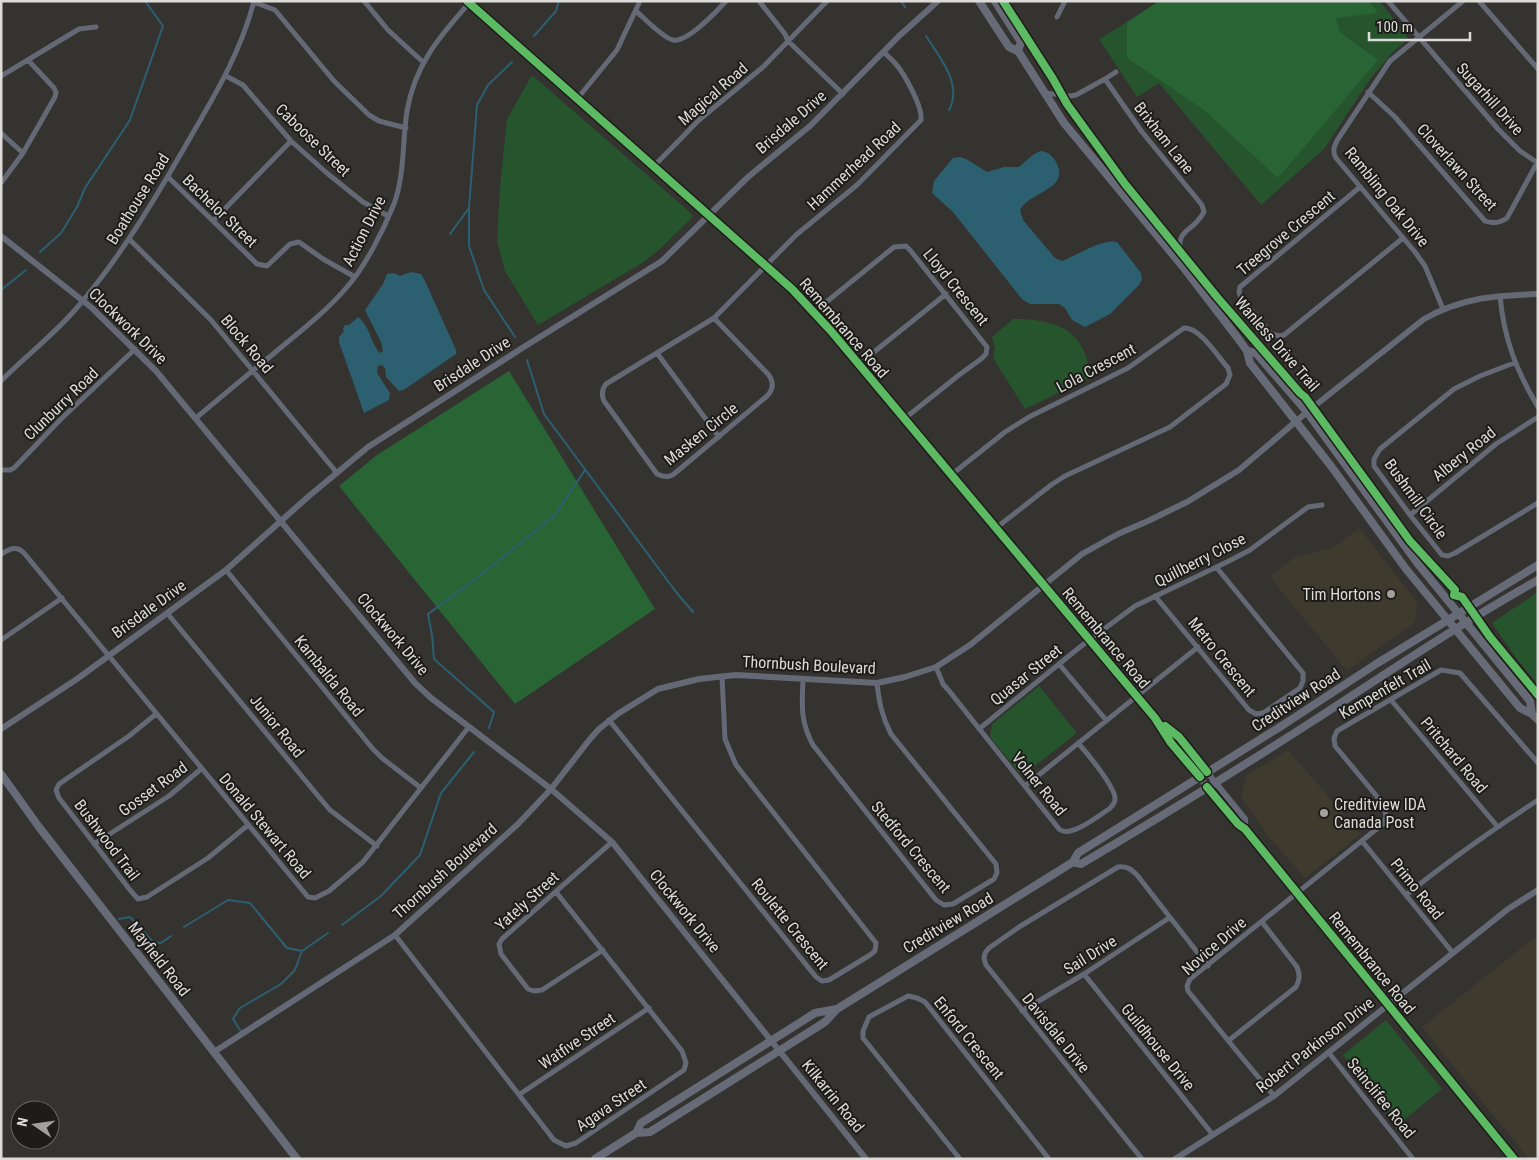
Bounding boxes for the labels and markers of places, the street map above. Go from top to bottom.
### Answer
place label: Tim Hortons [1302,585,1381,604]
marker: Tim Hortons [1385,588,1397,600]
place label: Creditview IDA Canada Post [1334,795,1426,832]
marker: Creditview IDA Canada Post [1318,807,1330,819]

